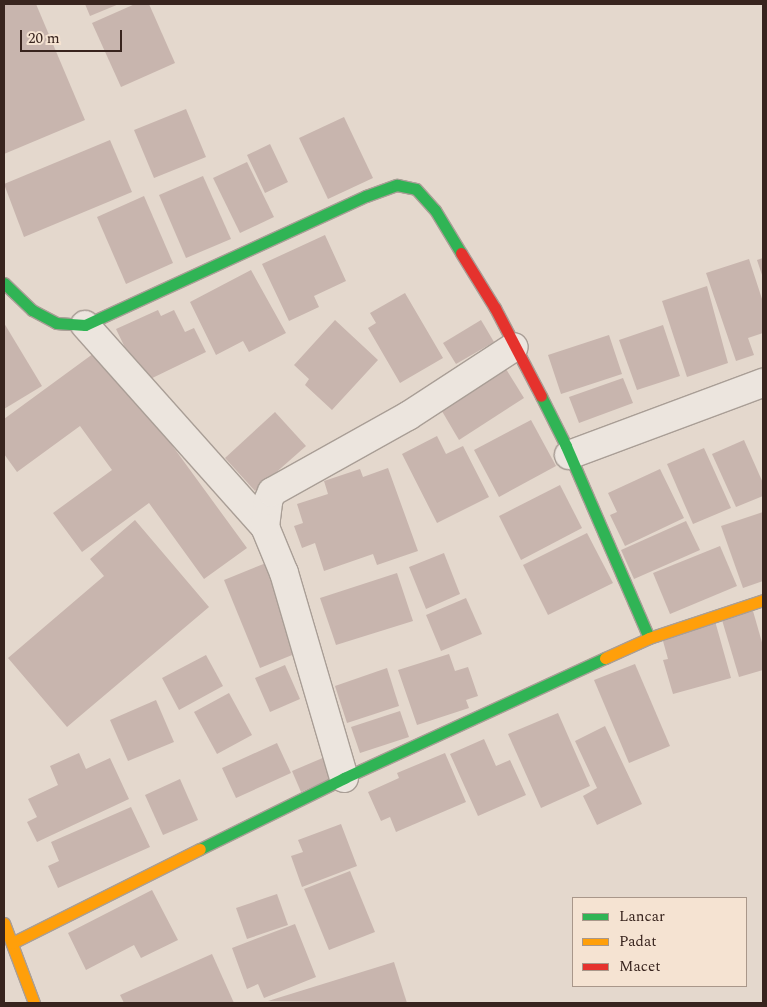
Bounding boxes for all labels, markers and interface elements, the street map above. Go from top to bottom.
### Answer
scale bar [22,20,125,52]
text: 20 m [28,27,60,50]
legend [572,897,747,987]
text: Lancar [619,905,665,928]
text: Padat [619,930,657,953]
text: Macet [619,955,660,978]

